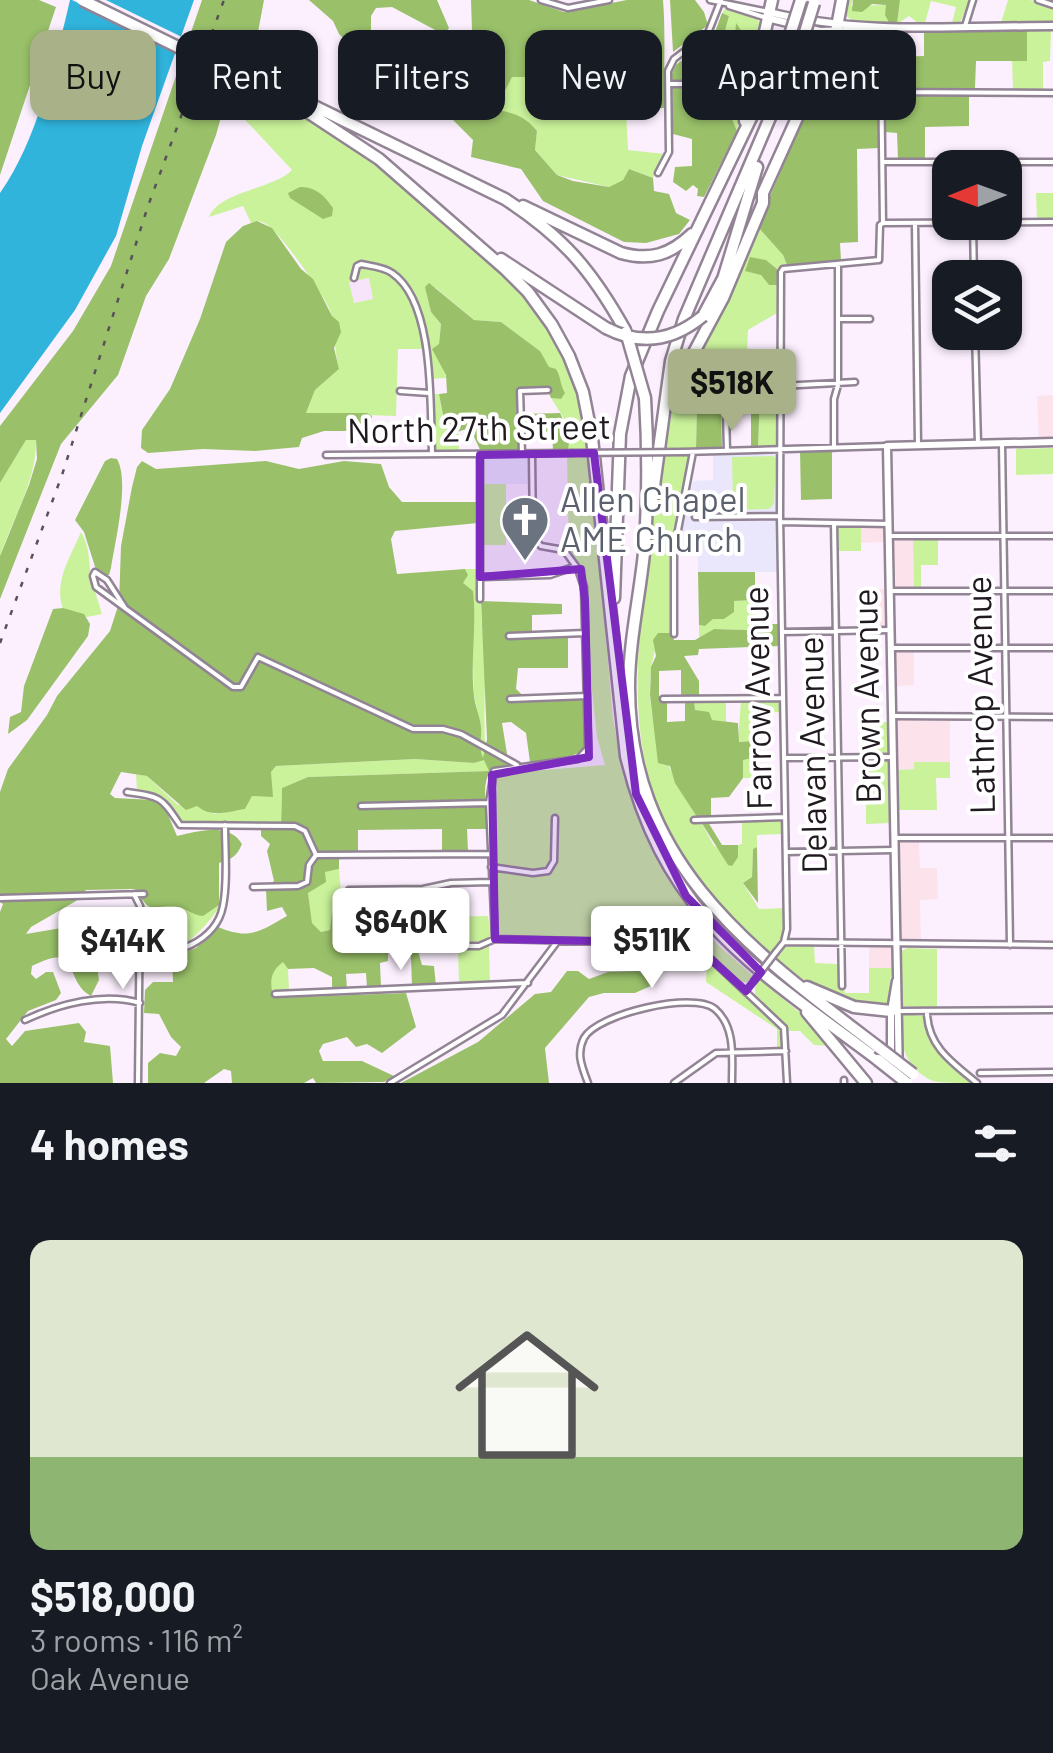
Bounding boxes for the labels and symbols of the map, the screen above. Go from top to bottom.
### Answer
north arrow [932,150,1022,240]
pin: $518K [662,349,802,434]
street label: North 27th Street [347,404,611,450]
place label: Allen Chapel AME Church [560,477,746,559]
church icon: Allen Chapel AME Church [499,494,551,562]
street label: Lathrop Avenue [956,575,1002,815]
street label: Farrow Avenue [733,586,779,810]
street label: Brown Avenue [842,588,888,804]
street label: Delavan Avenue [788,636,834,874]
pin: $640K [331,888,471,973]
pin: $511K [582,906,722,991]
pin: $414K [53,907,193,992]

